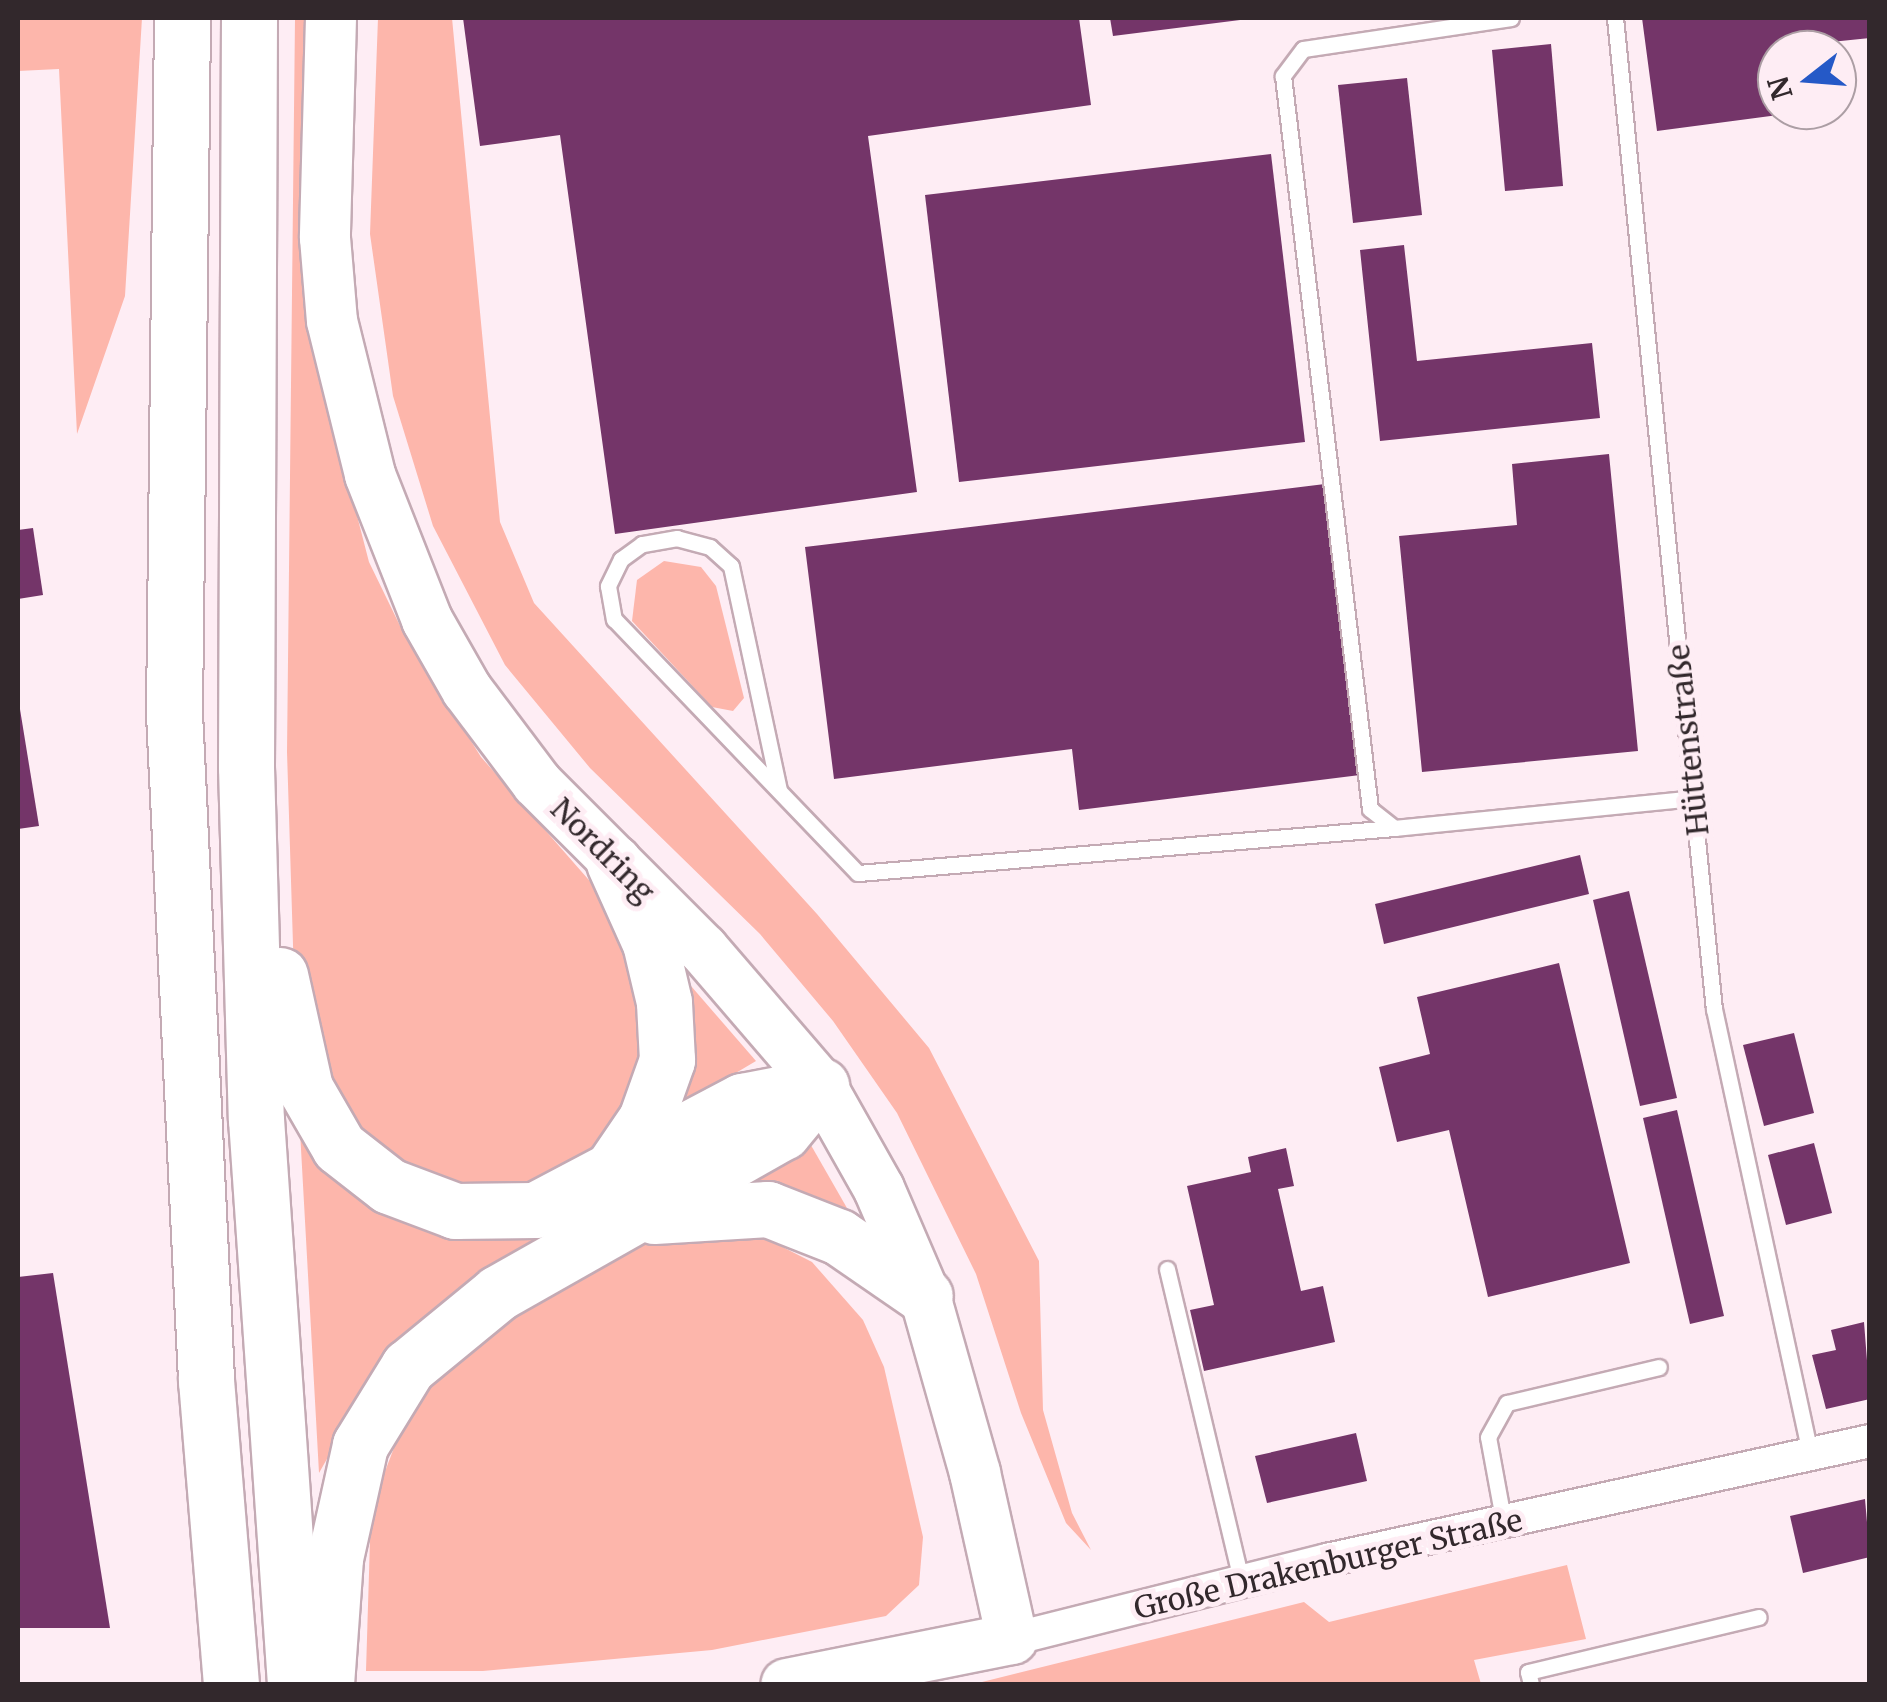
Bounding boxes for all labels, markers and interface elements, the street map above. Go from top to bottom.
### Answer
north arrow [1757,30,1857,130]
text: N [1760,72,1801,104]
street label: Hüttenstraße [1660,643,1716,837]
street label: Nordring [544,791,662,909]
street label: Große Drakenburger Straße [1130,1502,1526,1626]

